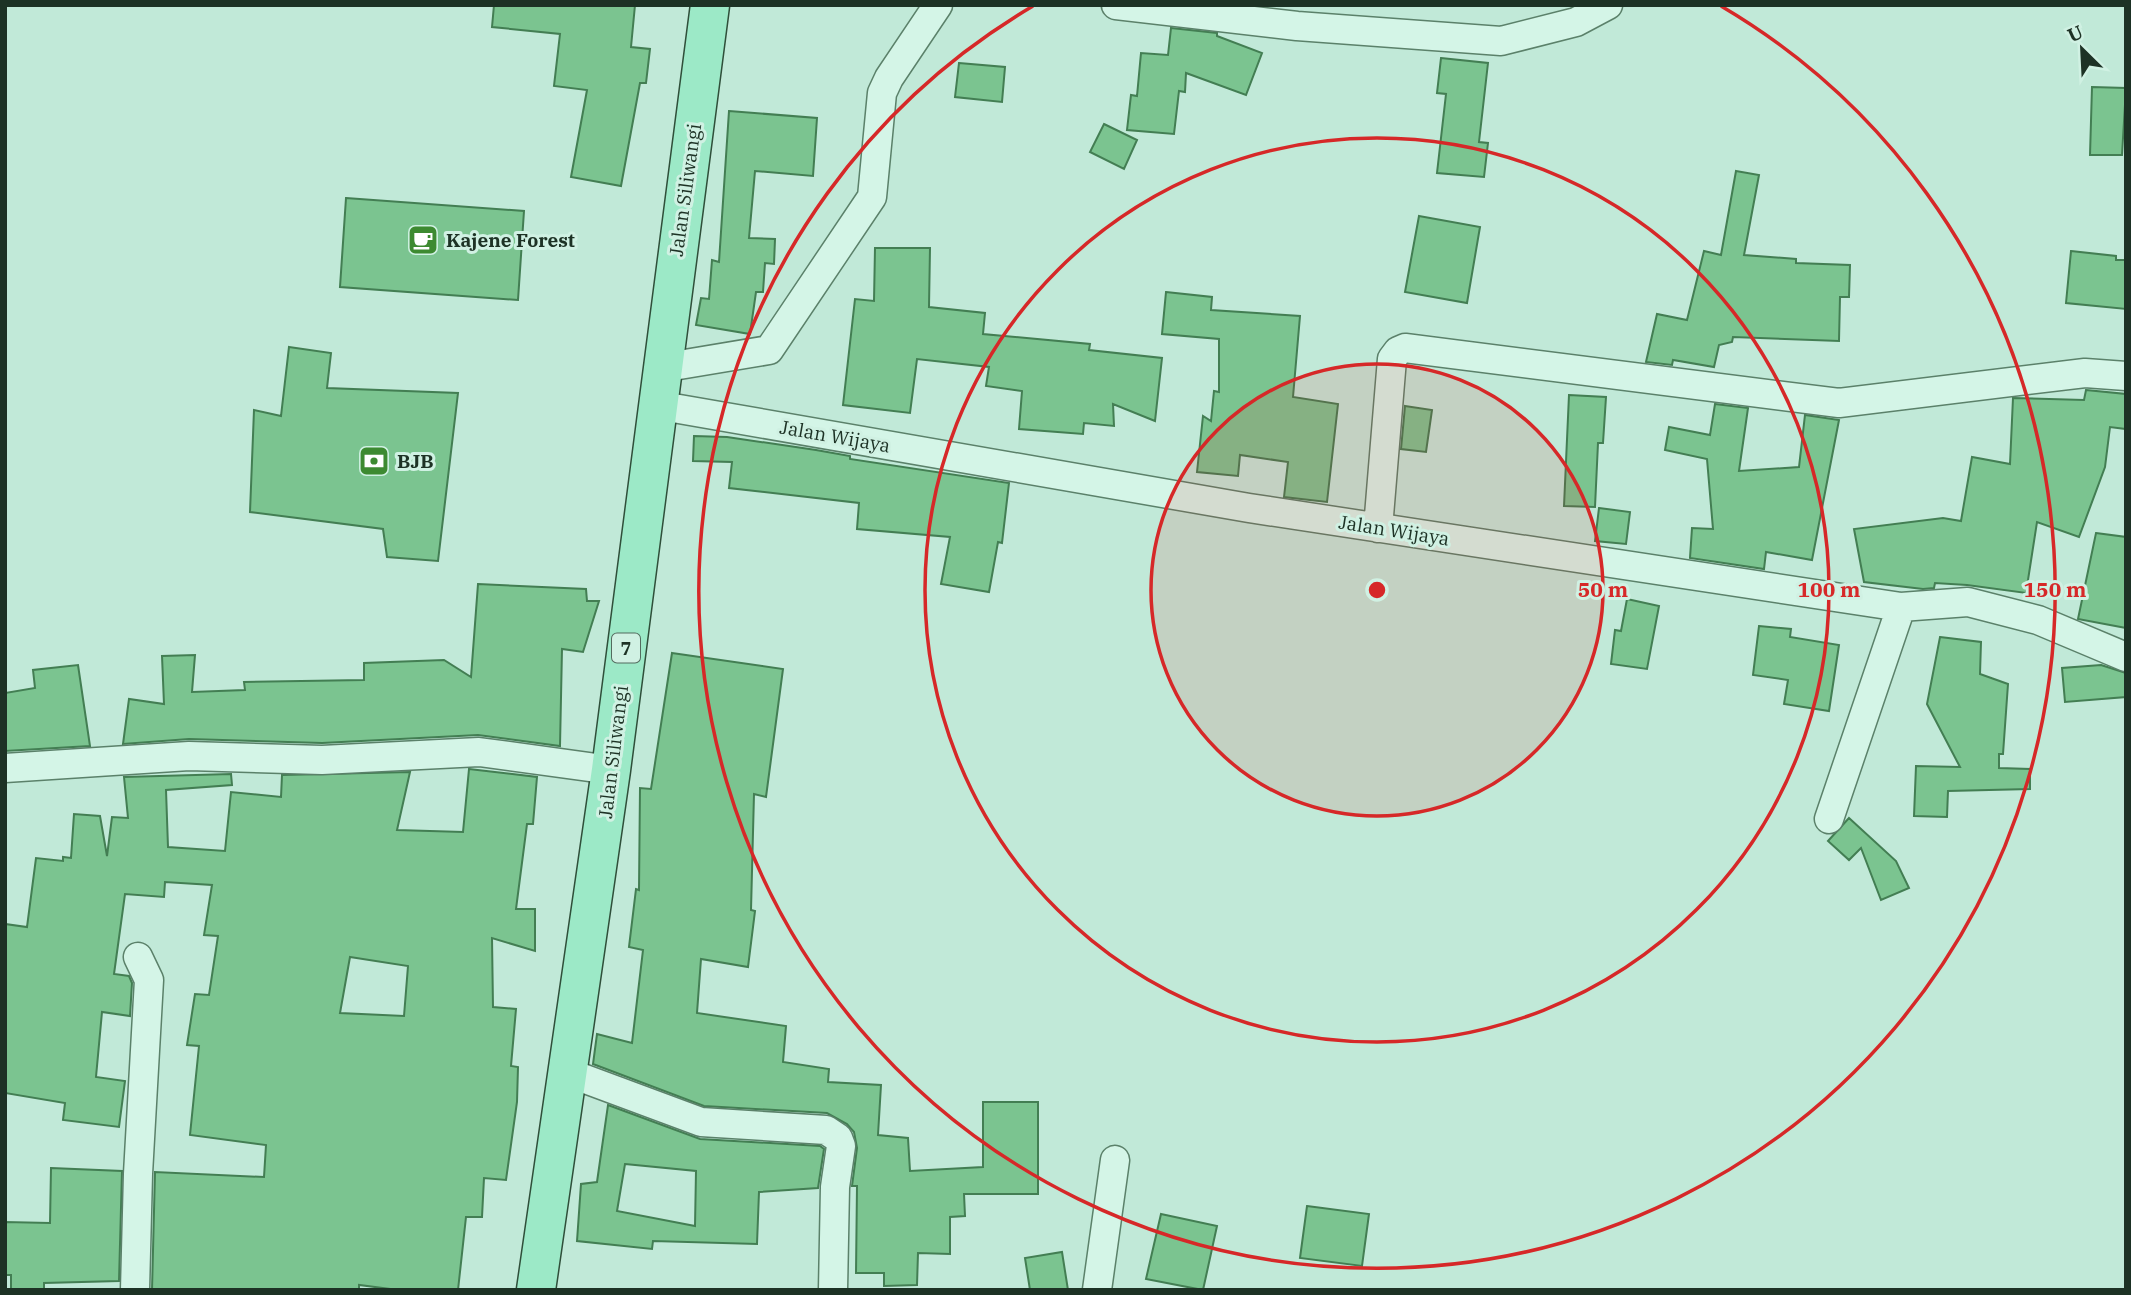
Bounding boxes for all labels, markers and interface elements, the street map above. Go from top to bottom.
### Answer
north arrow [2047,14,2117,84]
text: U [2064,20,2087,47]
street label: Jalan Siliwangi [664,122,706,258]
cafe icon: Kajene Forest [406,223,440,257]
place label: Kajene Forest [446,228,575,252]
street label: Jalan Wijaya [778,414,892,458]
bank icon: BJB [357,444,391,478]
place label: BJB [397,449,434,473]
street label: Jalan Wijaya [1337,509,1451,551]
text: 50 m [1578,575,1628,603]
text: 100 m [1797,575,1861,603]
text: 150 m [2023,575,2087,603]
centre of rings [1365,578,1389,602]
road number: 7 [612,634,640,662]
street label: Jalan Siliwangi [593,684,633,820]

